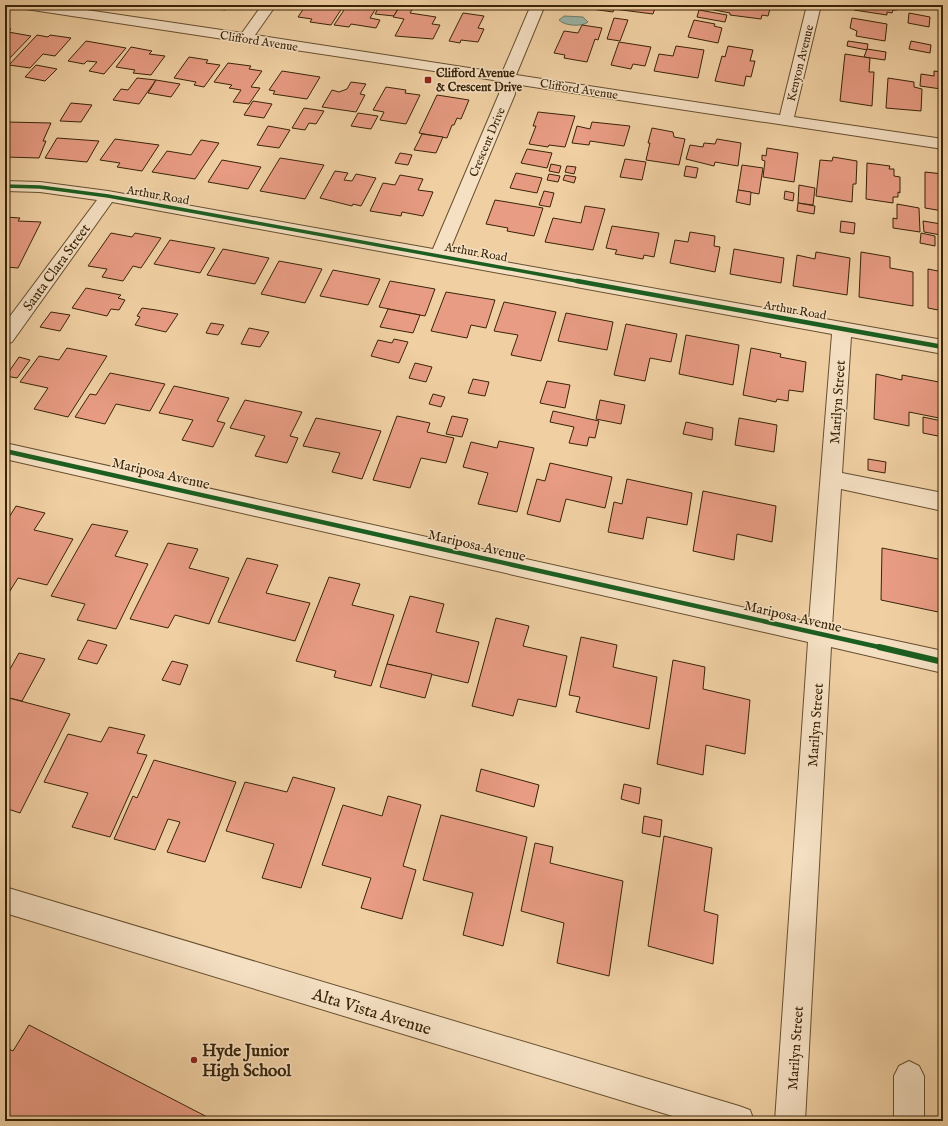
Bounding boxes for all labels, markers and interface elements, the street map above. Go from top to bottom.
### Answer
street label: Kenyon Avenue [784,23,817,103]
street label: Clifford Avenue [219,28,299,55]
place label: Clifford Avenue & Crescent Drive [436,66,522,95]
marker: Clifford Avenue & Crescent Drive [423,75,433,85]
street label: Clifford Avenue [539,76,619,103]
street label: Crescent Drive [466,105,509,179]
street label: Arthur Road [124,182,191,208]
street label: Santa Clara Street [19,220,95,315]
street label: Arthur Road [442,239,509,265]
street label: Arthur Road [761,297,828,323]
street label: Marilyn Street [826,359,850,445]
street label: Mariposa Avenue [110,454,212,494]
street label: Mariposa Avenue [426,526,528,566]
street label: Mariposa Avenue [742,597,844,637]
street label: Marilyn Street [804,682,828,768]
street label: Alta Vista Avenue [308,984,434,1041]
street label: Marilyn Street [784,1005,808,1091]
place label: Hyde Junior High School [202,1041,291,1082]
marker: Hyde Junior High School [189,1055,199,1065]

